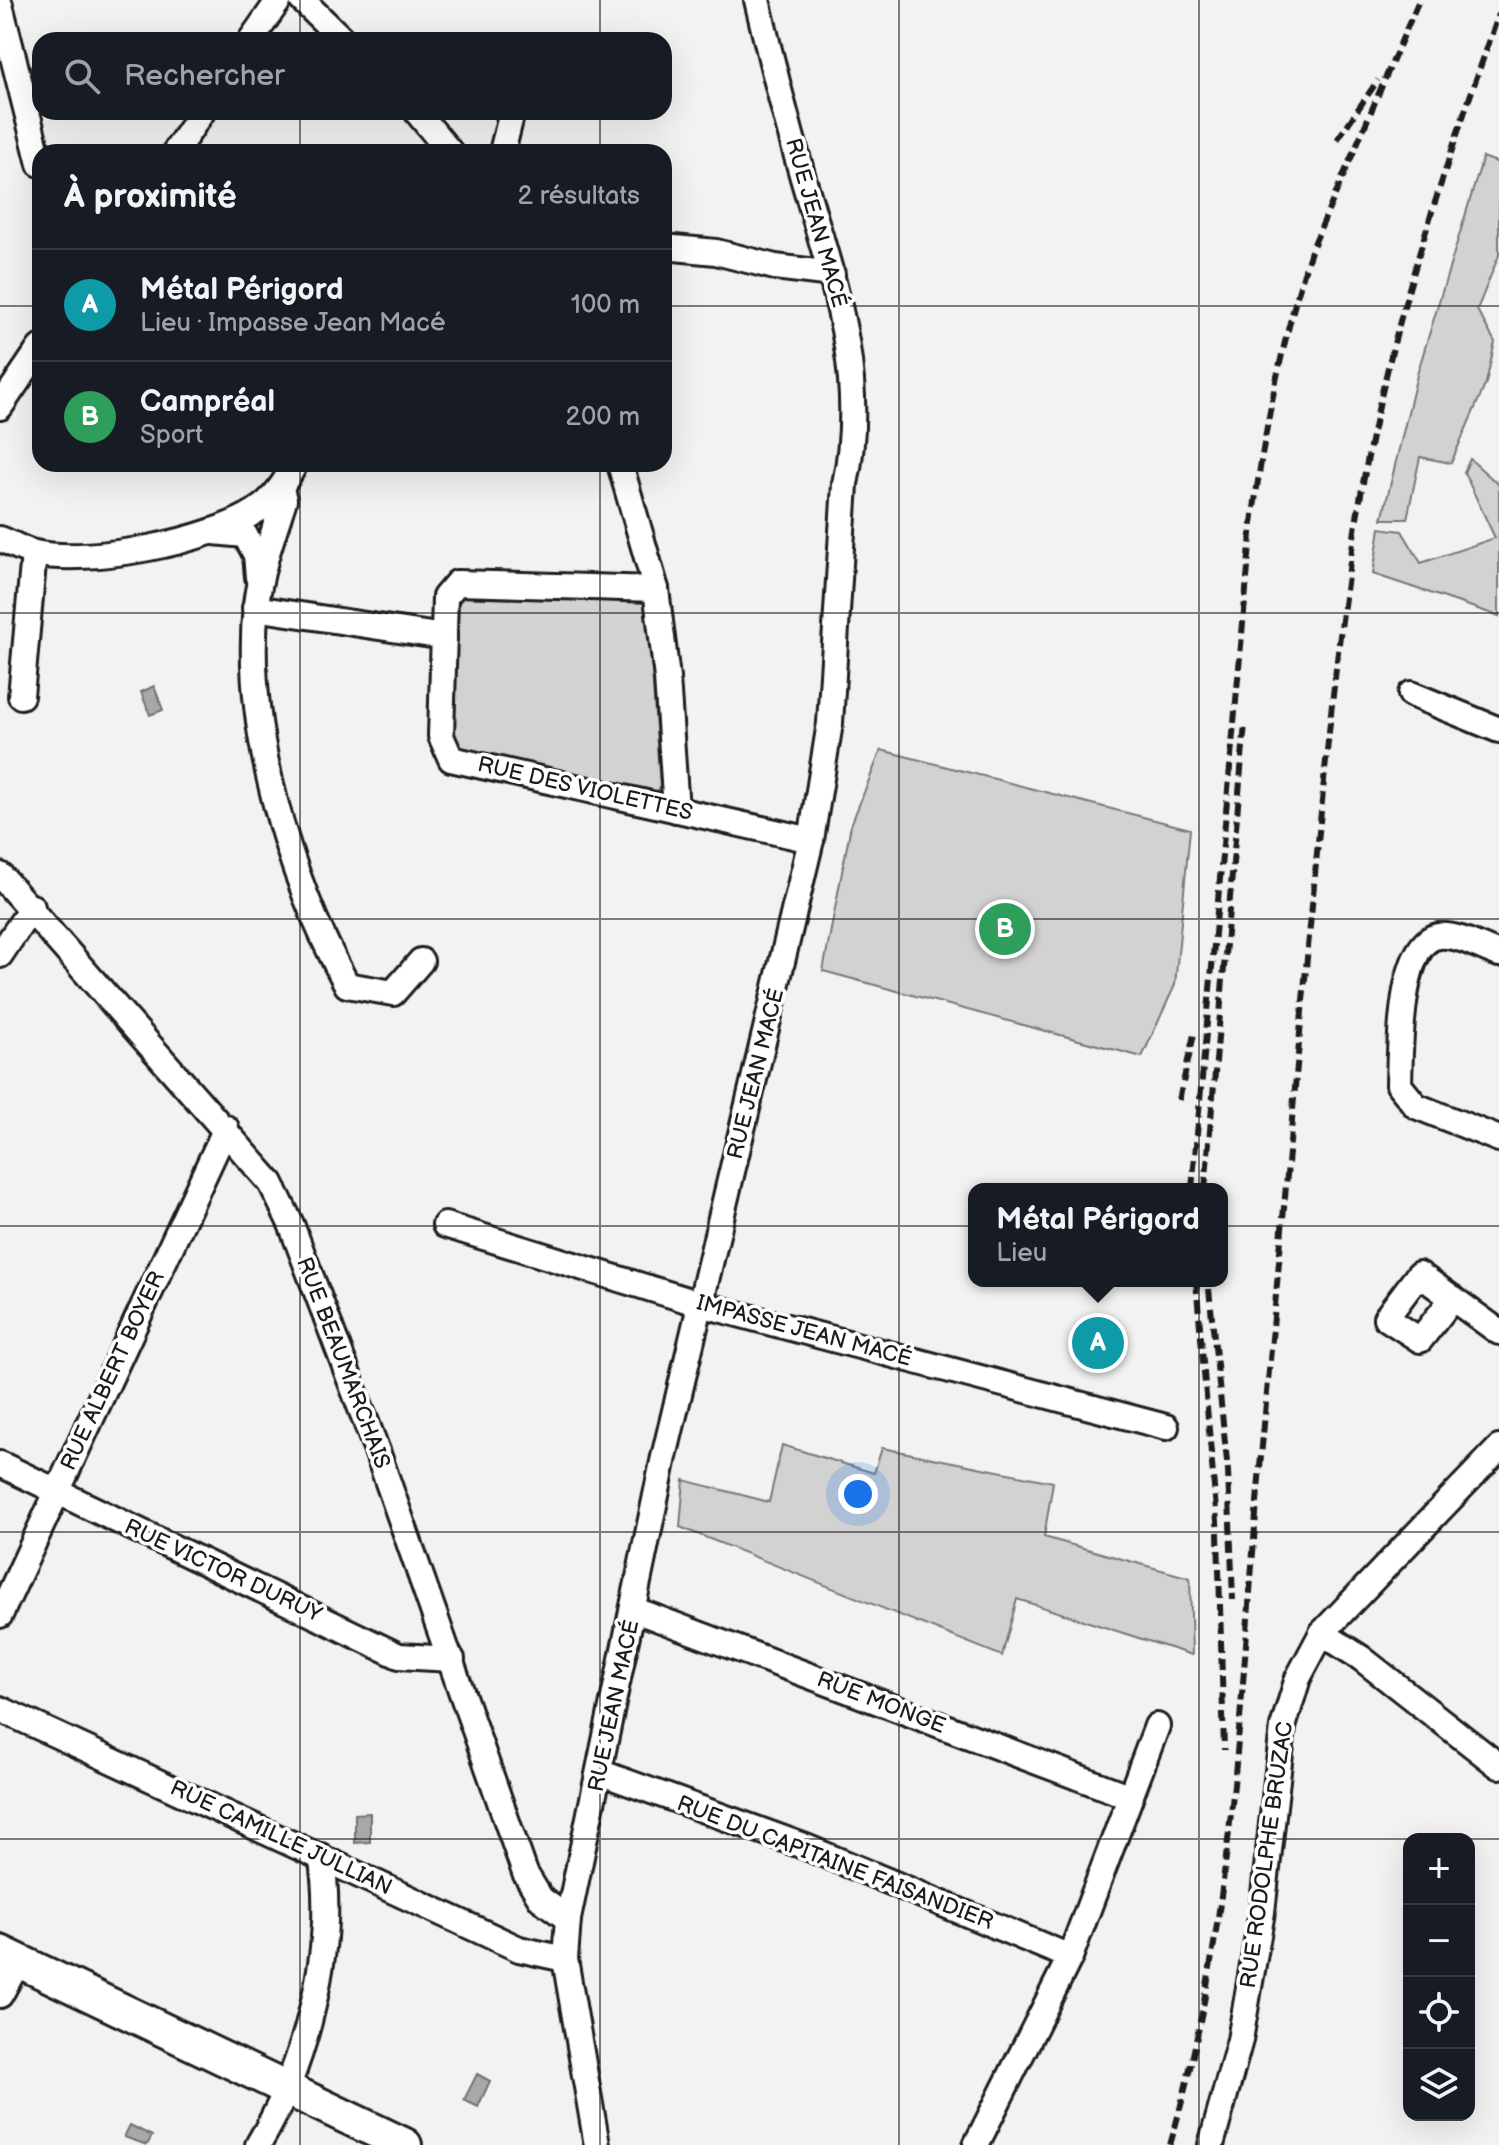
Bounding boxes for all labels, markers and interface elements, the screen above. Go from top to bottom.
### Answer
search box [32,32,672,120]
icon: search [60,54,104,98]
text: Rechercher [124,58,285,94]
street label: RUE JEAN MACÉ [779,135,854,311]
text: À proximité [64,176,237,217]
text: 2 résultats [517,181,640,212]
text: Métal Périgord [140,272,344,308]
text: A [82,290,98,321]
text: 100 m [571,290,640,321]
text: Lieu · Impasse Jean Macé [140,308,446,339]
text: Campréal [140,384,275,420]
text: B [81,402,99,433]
text: 200 m [566,402,640,433]
text: Sport [140,420,203,451]
street label: RUE DES VIOLETTES [475,751,695,827]
pin: B [979,899,1031,959]
street label: RUE JEAN MACÉ [721,986,790,1162]
popup [968,1183,1228,1287]
text: Métal Périgord [996,1202,1200,1238]
text: Lieu [996,1238,1047,1269]
street label: RUE BEAUMARCHAIS [290,1254,396,1472]
street label: RUE ALBERT BOYER [55,1267,171,1475]
street label: IMPASSE JEAN MACÉ [694,1288,915,1373]
pin: A [1072,1313,1124,1373]
your location [838,1474,878,1514]
street label: RUE VICTOR DURUY [120,1513,326,1629]
street label: RUE JEAN MACÉ [582,1617,645,1794]
street label: RUE MONGE [813,1666,949,1740]
street label: RUE RODOLPHE BRUZAC [1235,1720,1299,1990]
street label: RUE CAMILLE JULLIAN [166,1775,396,1901]
street label: RUE DU CAPITAINE FAISANDIER [673,1790,997,1936]
map controls [1403,1833,1475,2121]
button: + [1403,1833,1475,1905]
button: − [1403,1905,1475,1977]
button: locate [1403,1977,1475,2049]
button: layers [1403,2049,1475,2121]

